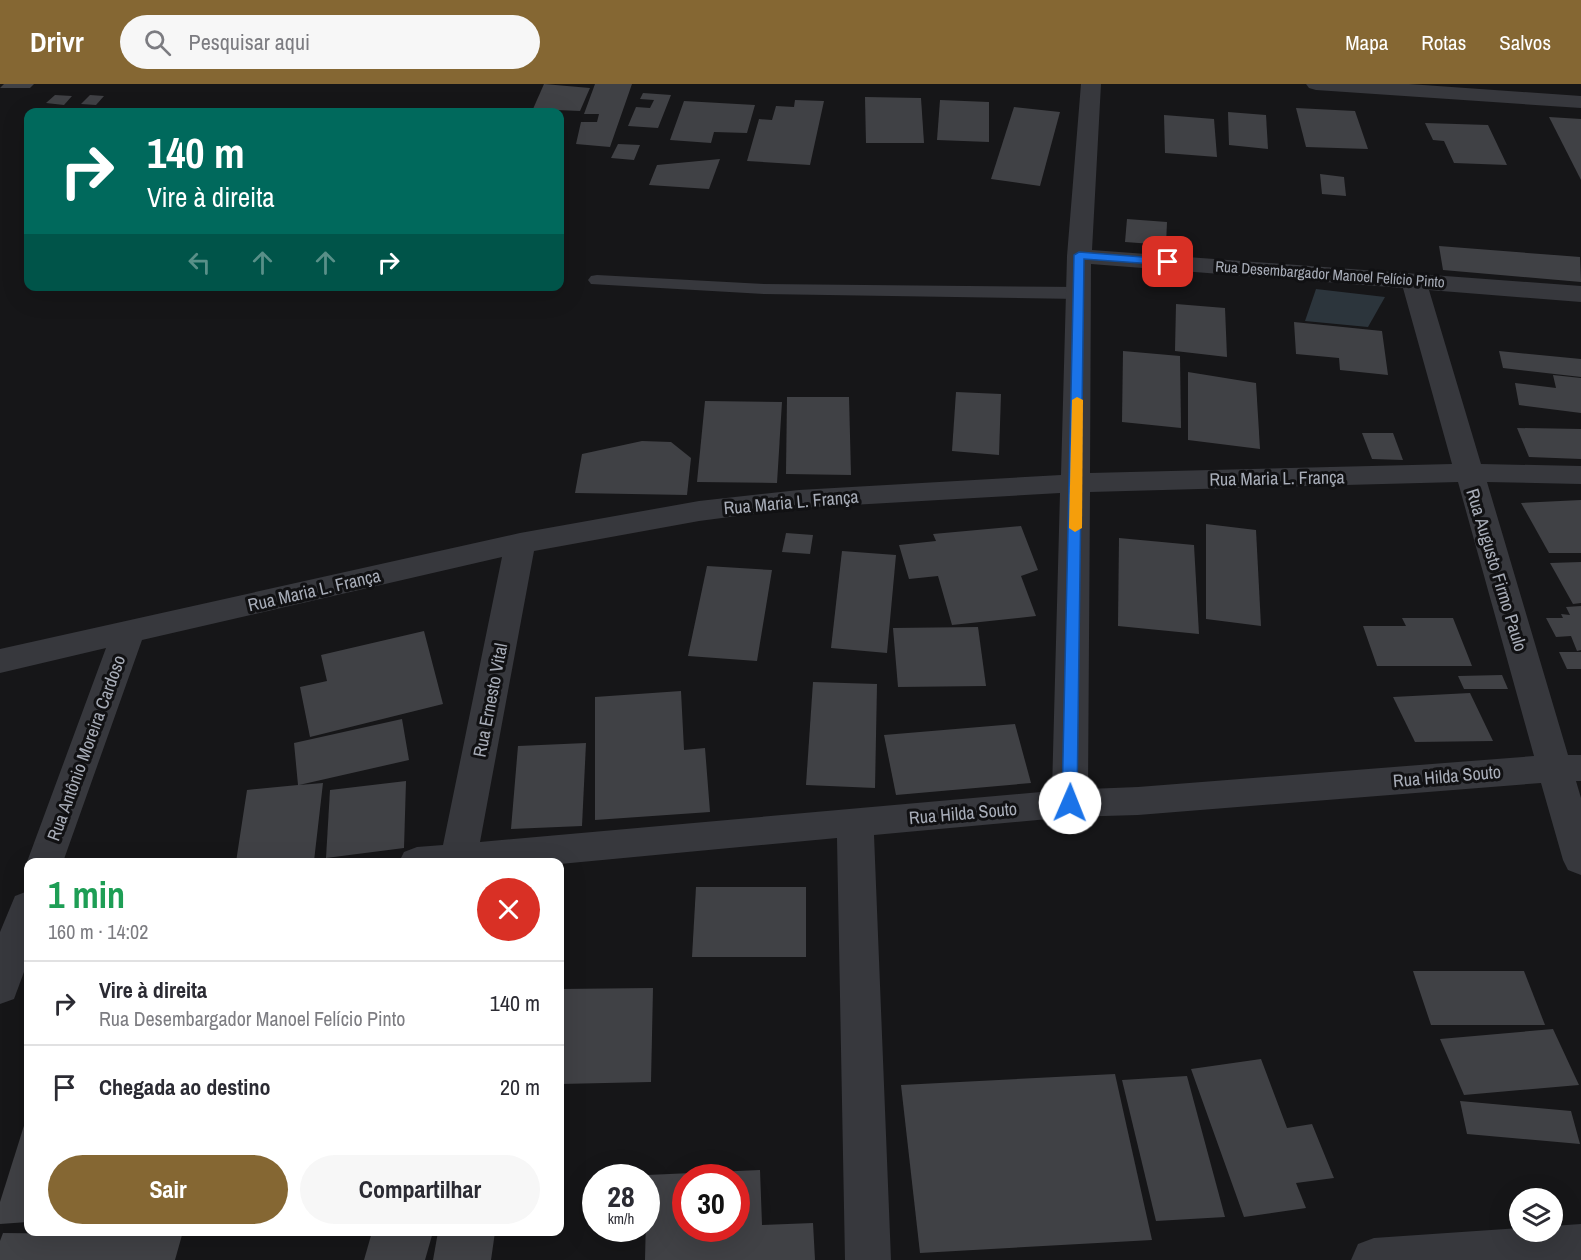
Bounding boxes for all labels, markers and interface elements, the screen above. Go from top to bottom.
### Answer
search box [120,15,540,69]
text: Drivr [30,23,84,61]
icon: search [141,26,174,59]
text: Pesquisar aqui [189,27,310,57]
text: Mapa [1345,28,1388,57]
text: Rotas [1421,28,1466,57]
text: Salvos [1499,28,1551,57]
text: 140 m [147,125,245,181]
icon: right [48,132,126,210]
text: Vire à direita [147,179,275,215]
pin [1142,236,1193,287]
icon: arrive [1151,245,1184,278]
icon: left [183,246,216,279]
icon: ahead [246,246,279,279]
icon: ahead [309,246,342,279]
icon: right [372,246,405,279]
street label: Rua Desembargador Manoel Felício Pinto [1215,256,1446,293]
street label: Rua Maria L. França [1209,464,1345,492]
street label: Rua Maria L. França [722,484,860,520]
street label: Rua Augusto Firmo Paulo [1460,486,1534,654]
street label: Rua Maria L. França [245,563,383,617]
street label: Rua Ernesto Vital [467,641,513,759]
street label: Rua Antônio Moreira Cardoso [41,652,131,844]
street label: Rua Hilda Souto [1392,759,1502,793]
position arrow [1038,771,1102,835]
street label: Rua Hilda Souto [908,796,1018,830]
text: 1 min [48,871,125,919]
button: close [477,878,540,941]
text: 160 m · 14:02 [48,918,148,945]
text: Vire à direita [99,975,207,1005]
icon: right [48,987,81,1020]
text: 140 m [490,988,540,1018]
text: Rua Desembargador Manoel Felício Pinto [99,1005,405,1032]
icon: arrive [48,1071,81,1104]
text: Chegada ao destino [99,1072,270,1102]
text: 20 m [500,1072,540,1102]
button: Sair [48,1155,288,1224]
button: Compartilhar [300,1155,540,1224]
speed limit sign: 30 [672,1164,750,1242]
text: 28 [607,1176,635,1216]
map controls [1509,1188,1563,1242]
button: layers [1509,1188,1563,1242]
text: km/h [608,1208,634,1229]

